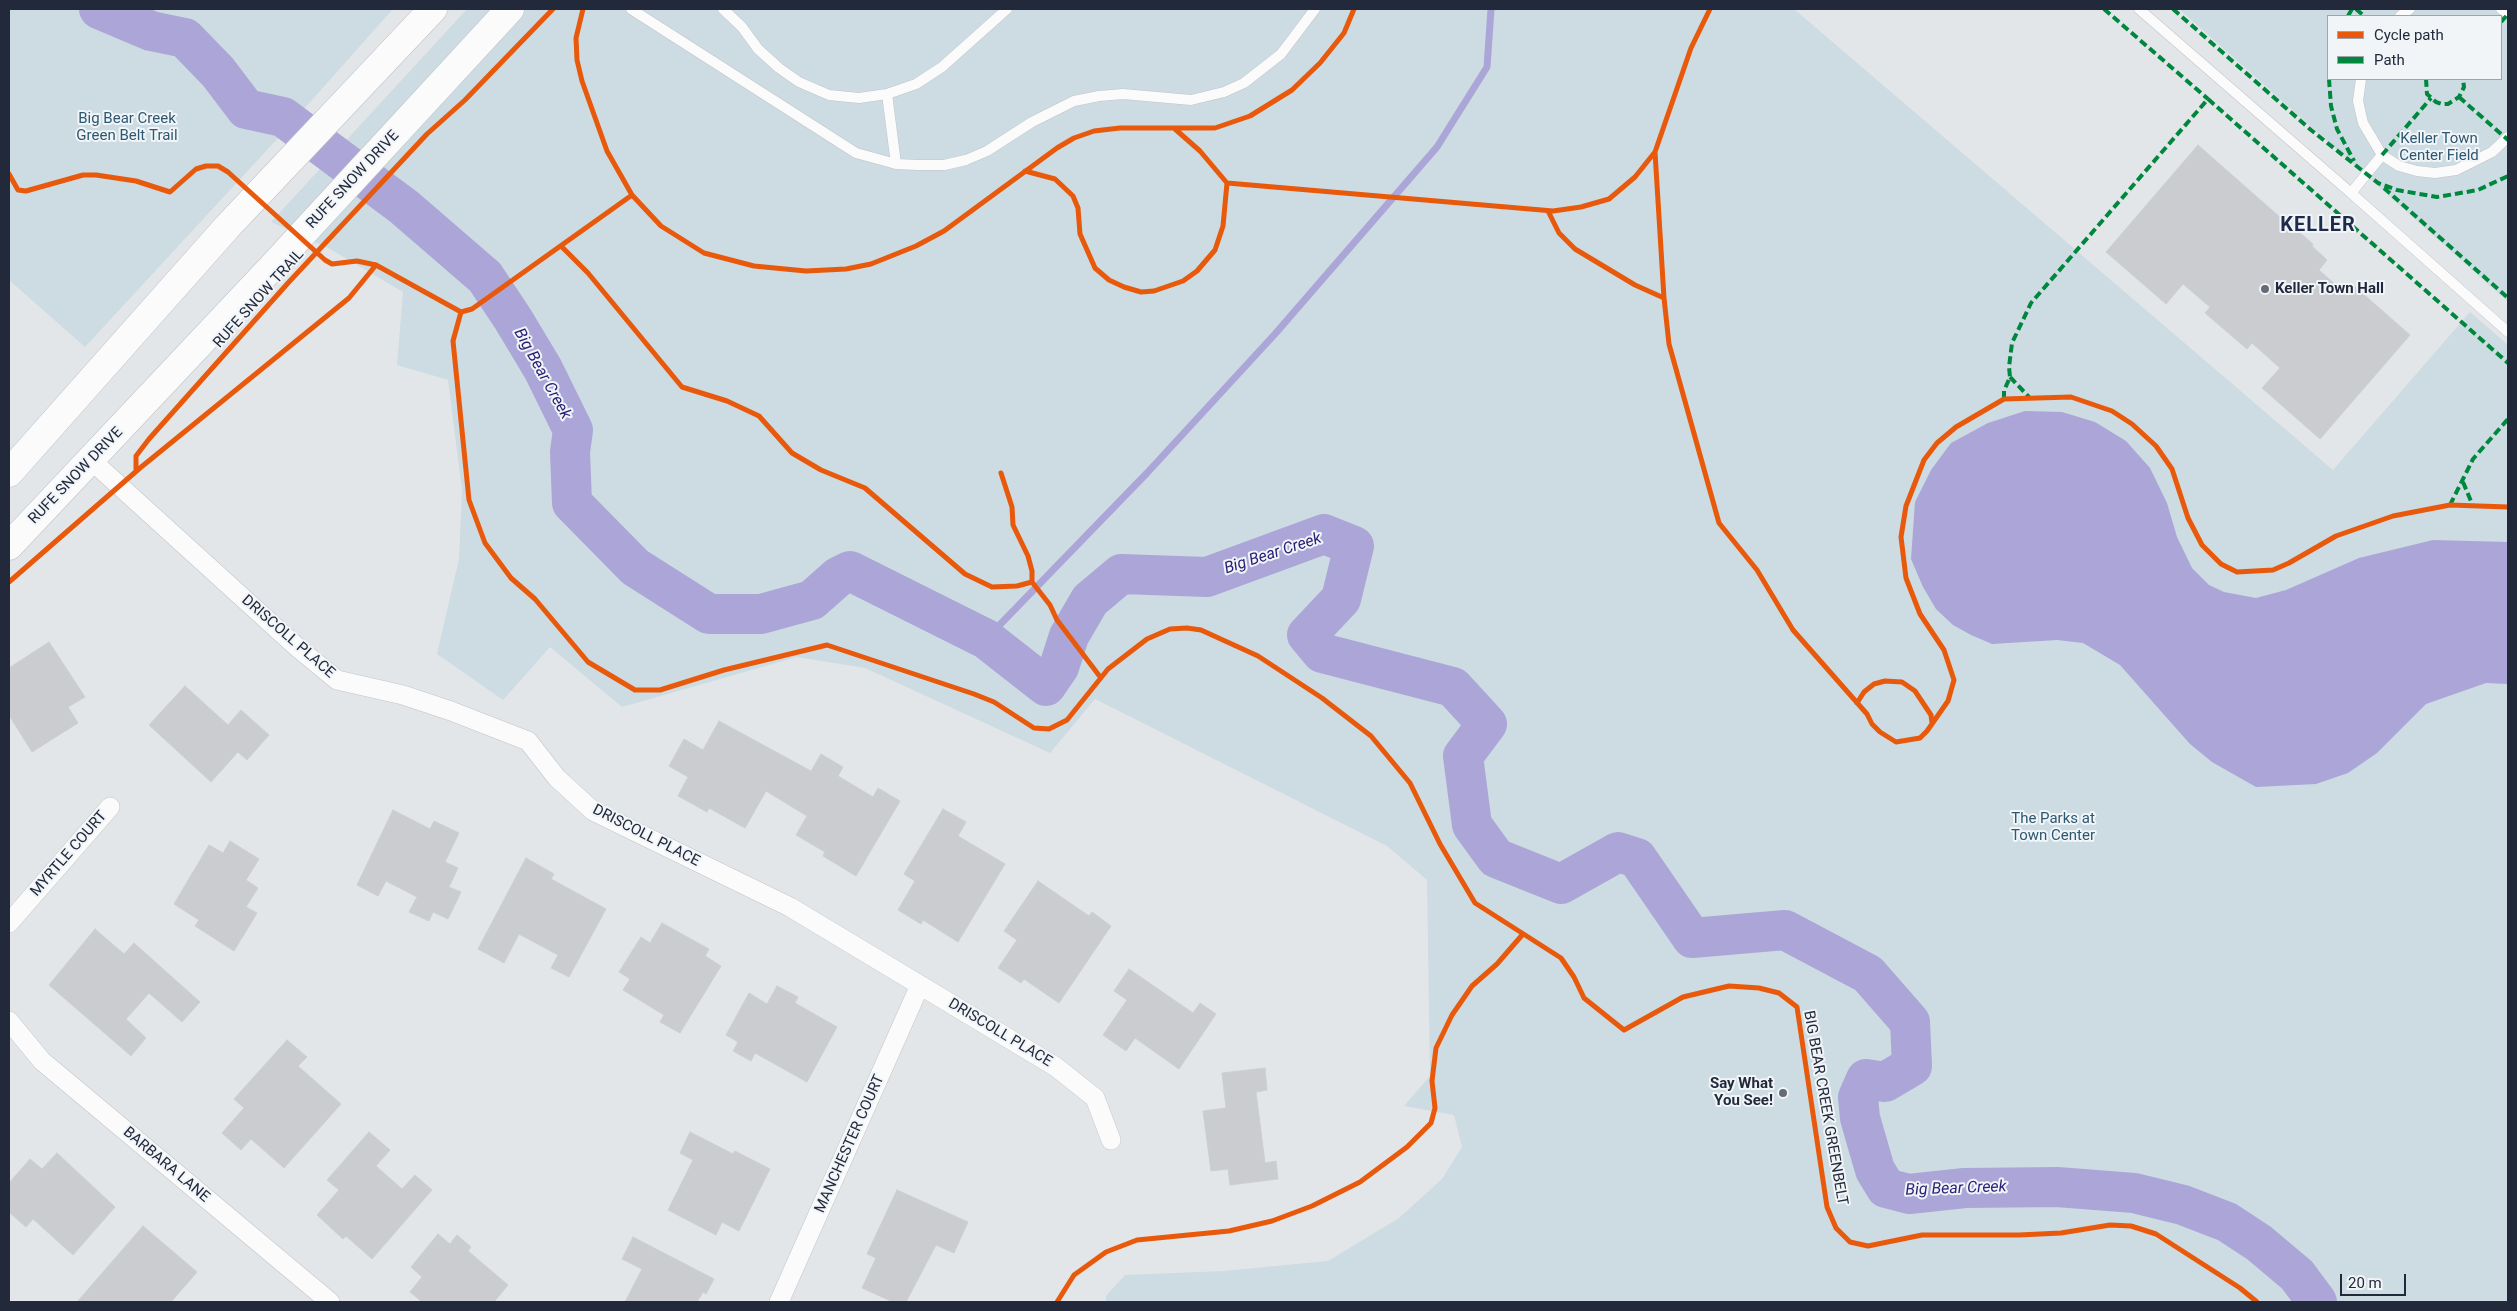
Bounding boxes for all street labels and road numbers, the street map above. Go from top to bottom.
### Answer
street label: RUFE SNOW DRIVE [303,127,403,233]
street label: RUFE SNOW TRAIL [210,246,308,352]
street label: RUFE SNOW DRIVE [25,424,127,528]
street label: DRISCOLL PLACE [238,592,338,682]
street label: DRISCOLL PLACE [589,801,703,871]
street label: MYRTLE COURT [27,808,111,900]
street label: DRISCOLL PLACE [945,995,1055,1071]
street label: BIG BEAR CREEK GREENBELT [1799,1009,1851,1207]
street label: MANCHESTER COURT [811,1072,889,1216]
street label: BARBARA LANE [119,1124,213,1206]

